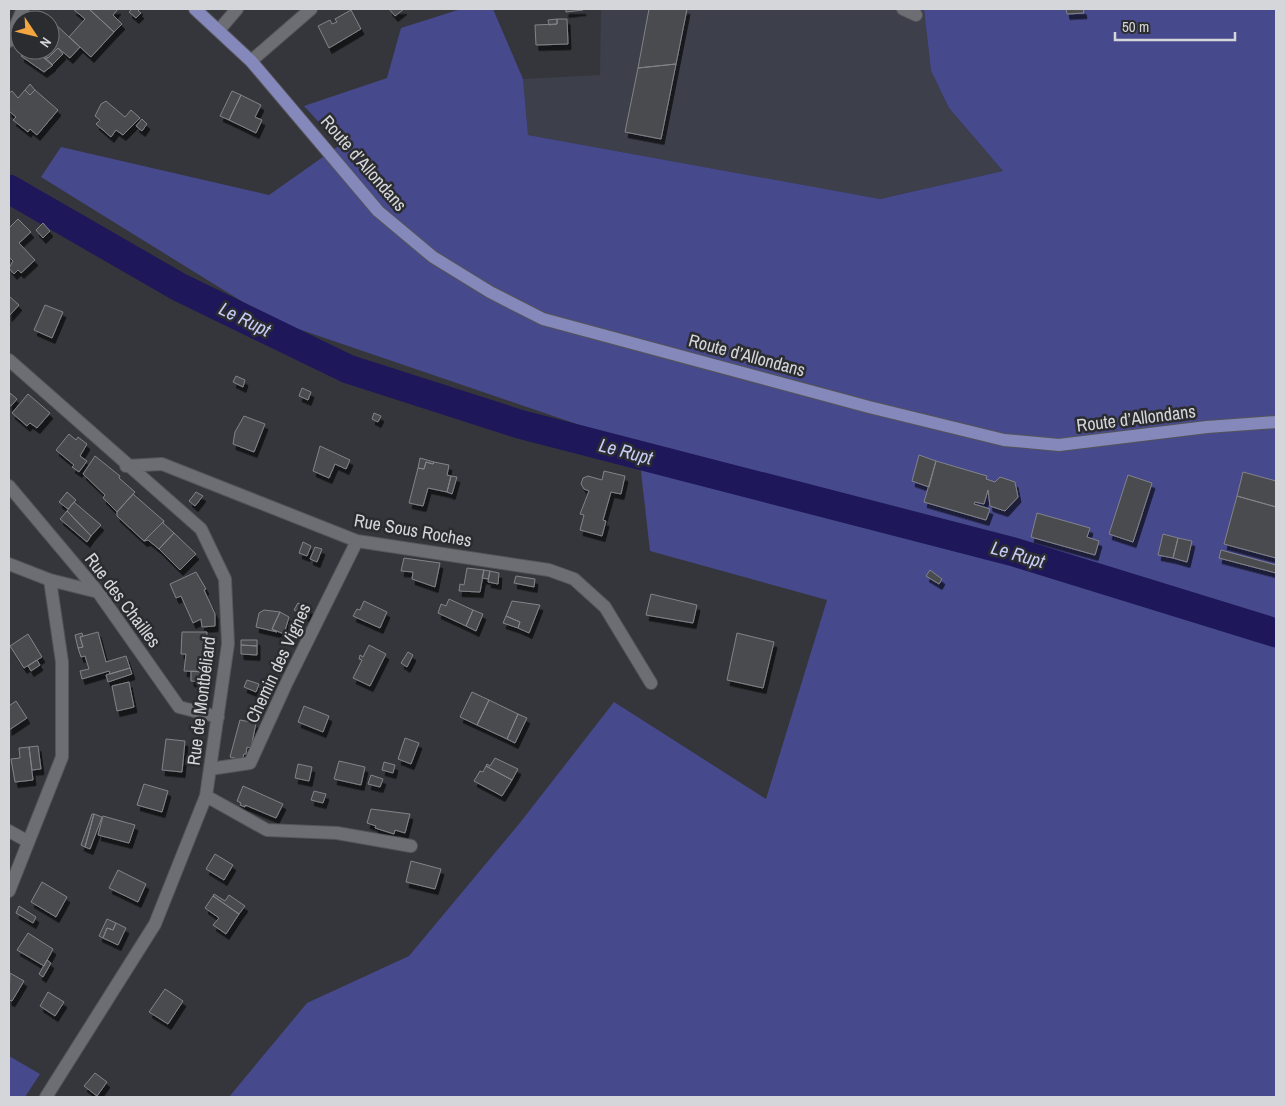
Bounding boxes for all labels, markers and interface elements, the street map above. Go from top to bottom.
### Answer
north arrow [10,10,60,60]
scale bar [1115,10,1235,42]
text: 50 m [1122,16,1149,37]
text: N [36,34,55,51]
street label: Route d’Allondans [315,110,413,216]
water label: Le Rupt [215,295,276,343]
street label: Route d’Allondans [686,327,808,383]
street label: Route d’Allondans [1075,398,1197,438]
water label: Le Rupt [596,431,656,471]
street label: Rue Sous Roches [352,507,474,553]
water label: Le Rupt [988,534,1048,574]
street label: Rue des Chailles [79,548,167,652]
street label: Chemin des Vignes [239,599,317,727]
street label: Rue de Montbéliard [181,635,221,767]

